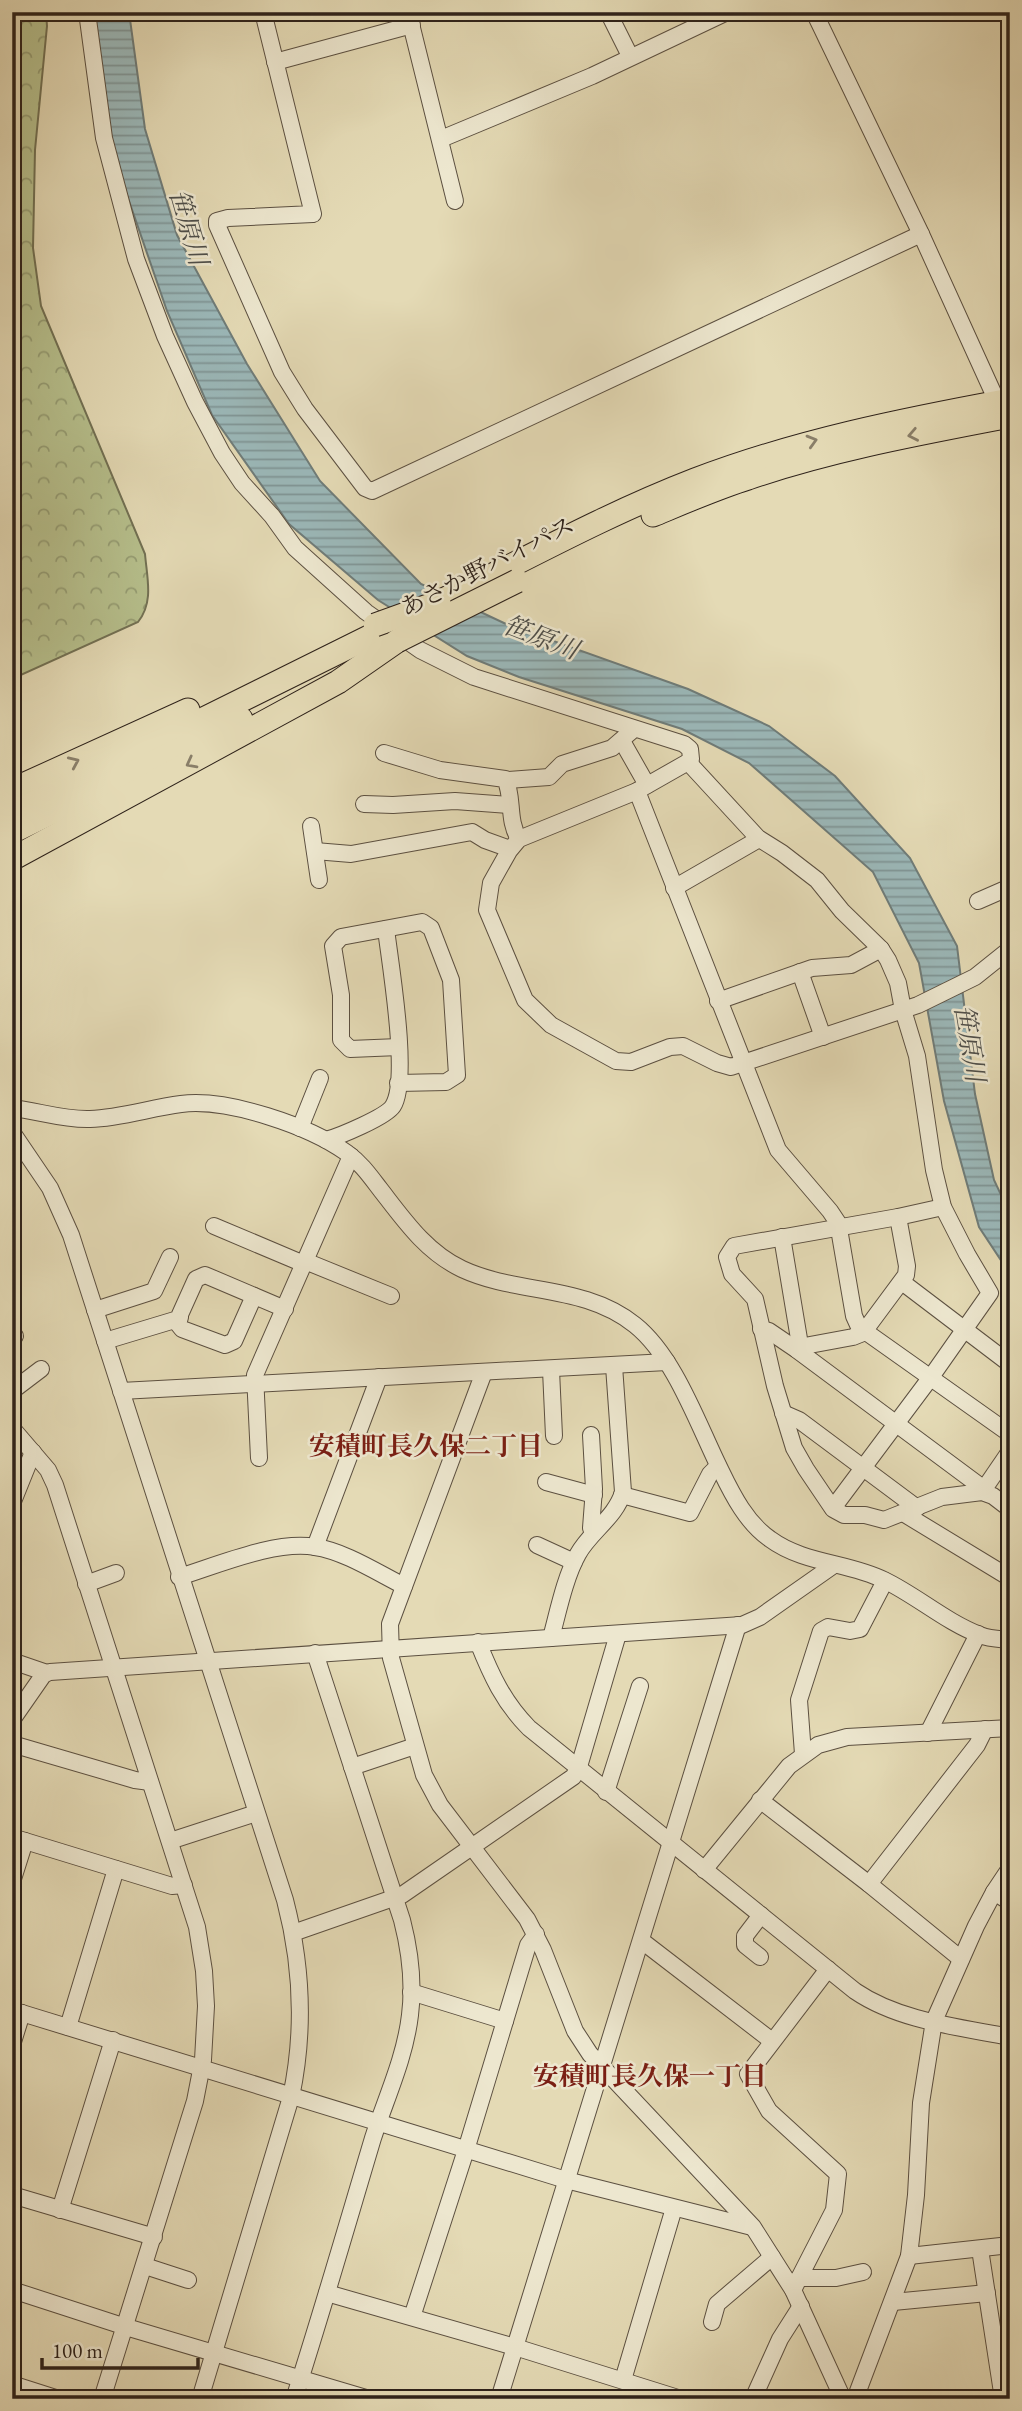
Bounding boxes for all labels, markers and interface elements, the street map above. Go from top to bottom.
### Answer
water label: 笹原川 [162,185,217,272]
one-way arrow [907,427,919,442]
one-way arrow [806,435,818,450]
street label: あさか野バイパス [395,509,579,623]
water label: 笹原川 [498,607,586,668]
one-way arrow [186,755,198,768]
one-way arrow [67,756,80,770]
water label: 笹原川 [947,1002,993,1087]
district label: 安積町長久保二丁目 [309,1429,543,1463]
district label: 安積町長久保一丁目 [533,2059,767,2093]
scale bar [42,2327,198,2371]
text: 100 m [52,2337,103,2364]

